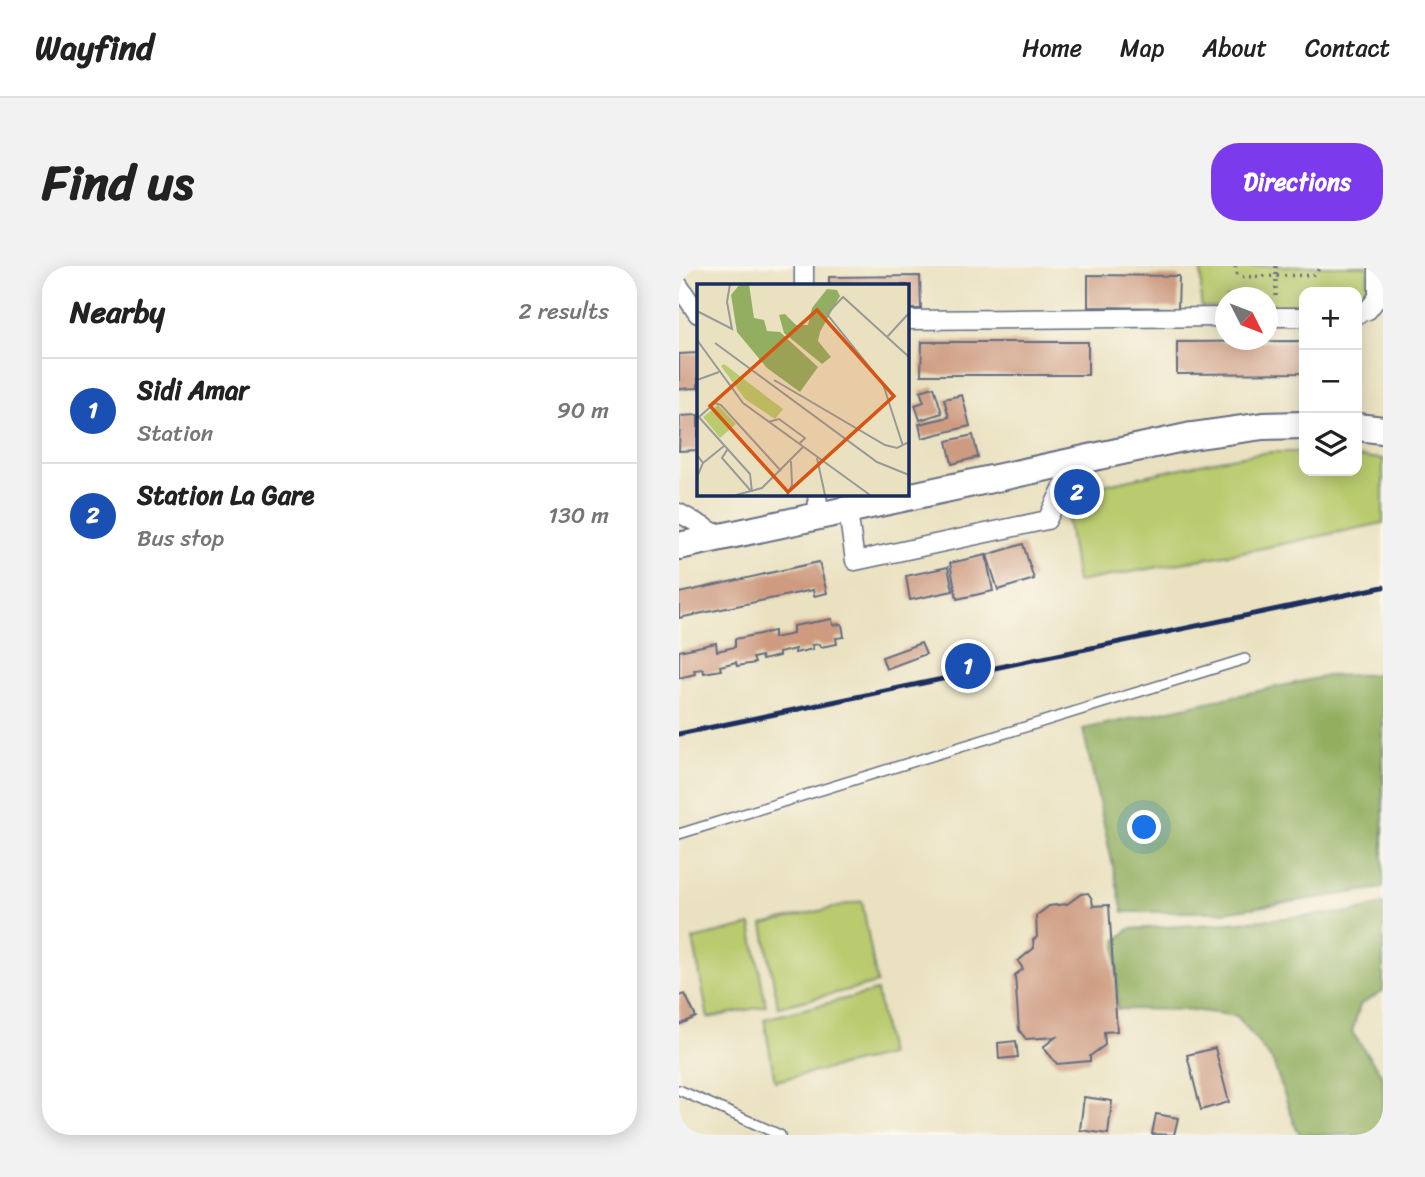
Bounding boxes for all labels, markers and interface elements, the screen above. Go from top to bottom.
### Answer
text: Wayfind [35,19,154,77]
text: Home [1022,27,1082,69]
text: Map [1120,27,1164,69]
text: About [1202,27,1267,69]
text: Contact [1305,27,1390,69]
text: Find us [42,139,194,226]
button: Directions [1211,143,1383,221]
inset map [697,284,908,495]
text: Nearby [70,285,165,339]
north arrow [1215,287,1278,350]
map controls [1299,287,1362,476]
button: + [1299,287,1362,350]
text: 2 results [518,291,609,332]
button: − [1299,350,1362,413]
text: Sidi Amar [137,367,249,413]
text: 1 [88,390,98,431]
text: 90 m [557,390,609,431]
text: Station [137,413,213,454]
button: layers [1299,413,1362,476]
pin: 2 [1054,466,1100,518]
text: Station La Gare [137,472,314,518]
text: 2 [86,495,100,536]
text: 130 m [548,495,609,536]
text: Bus stop [137,518,224,559]
pin: 1 [945,640,991,692]
your location [1127,810,1161,844]

